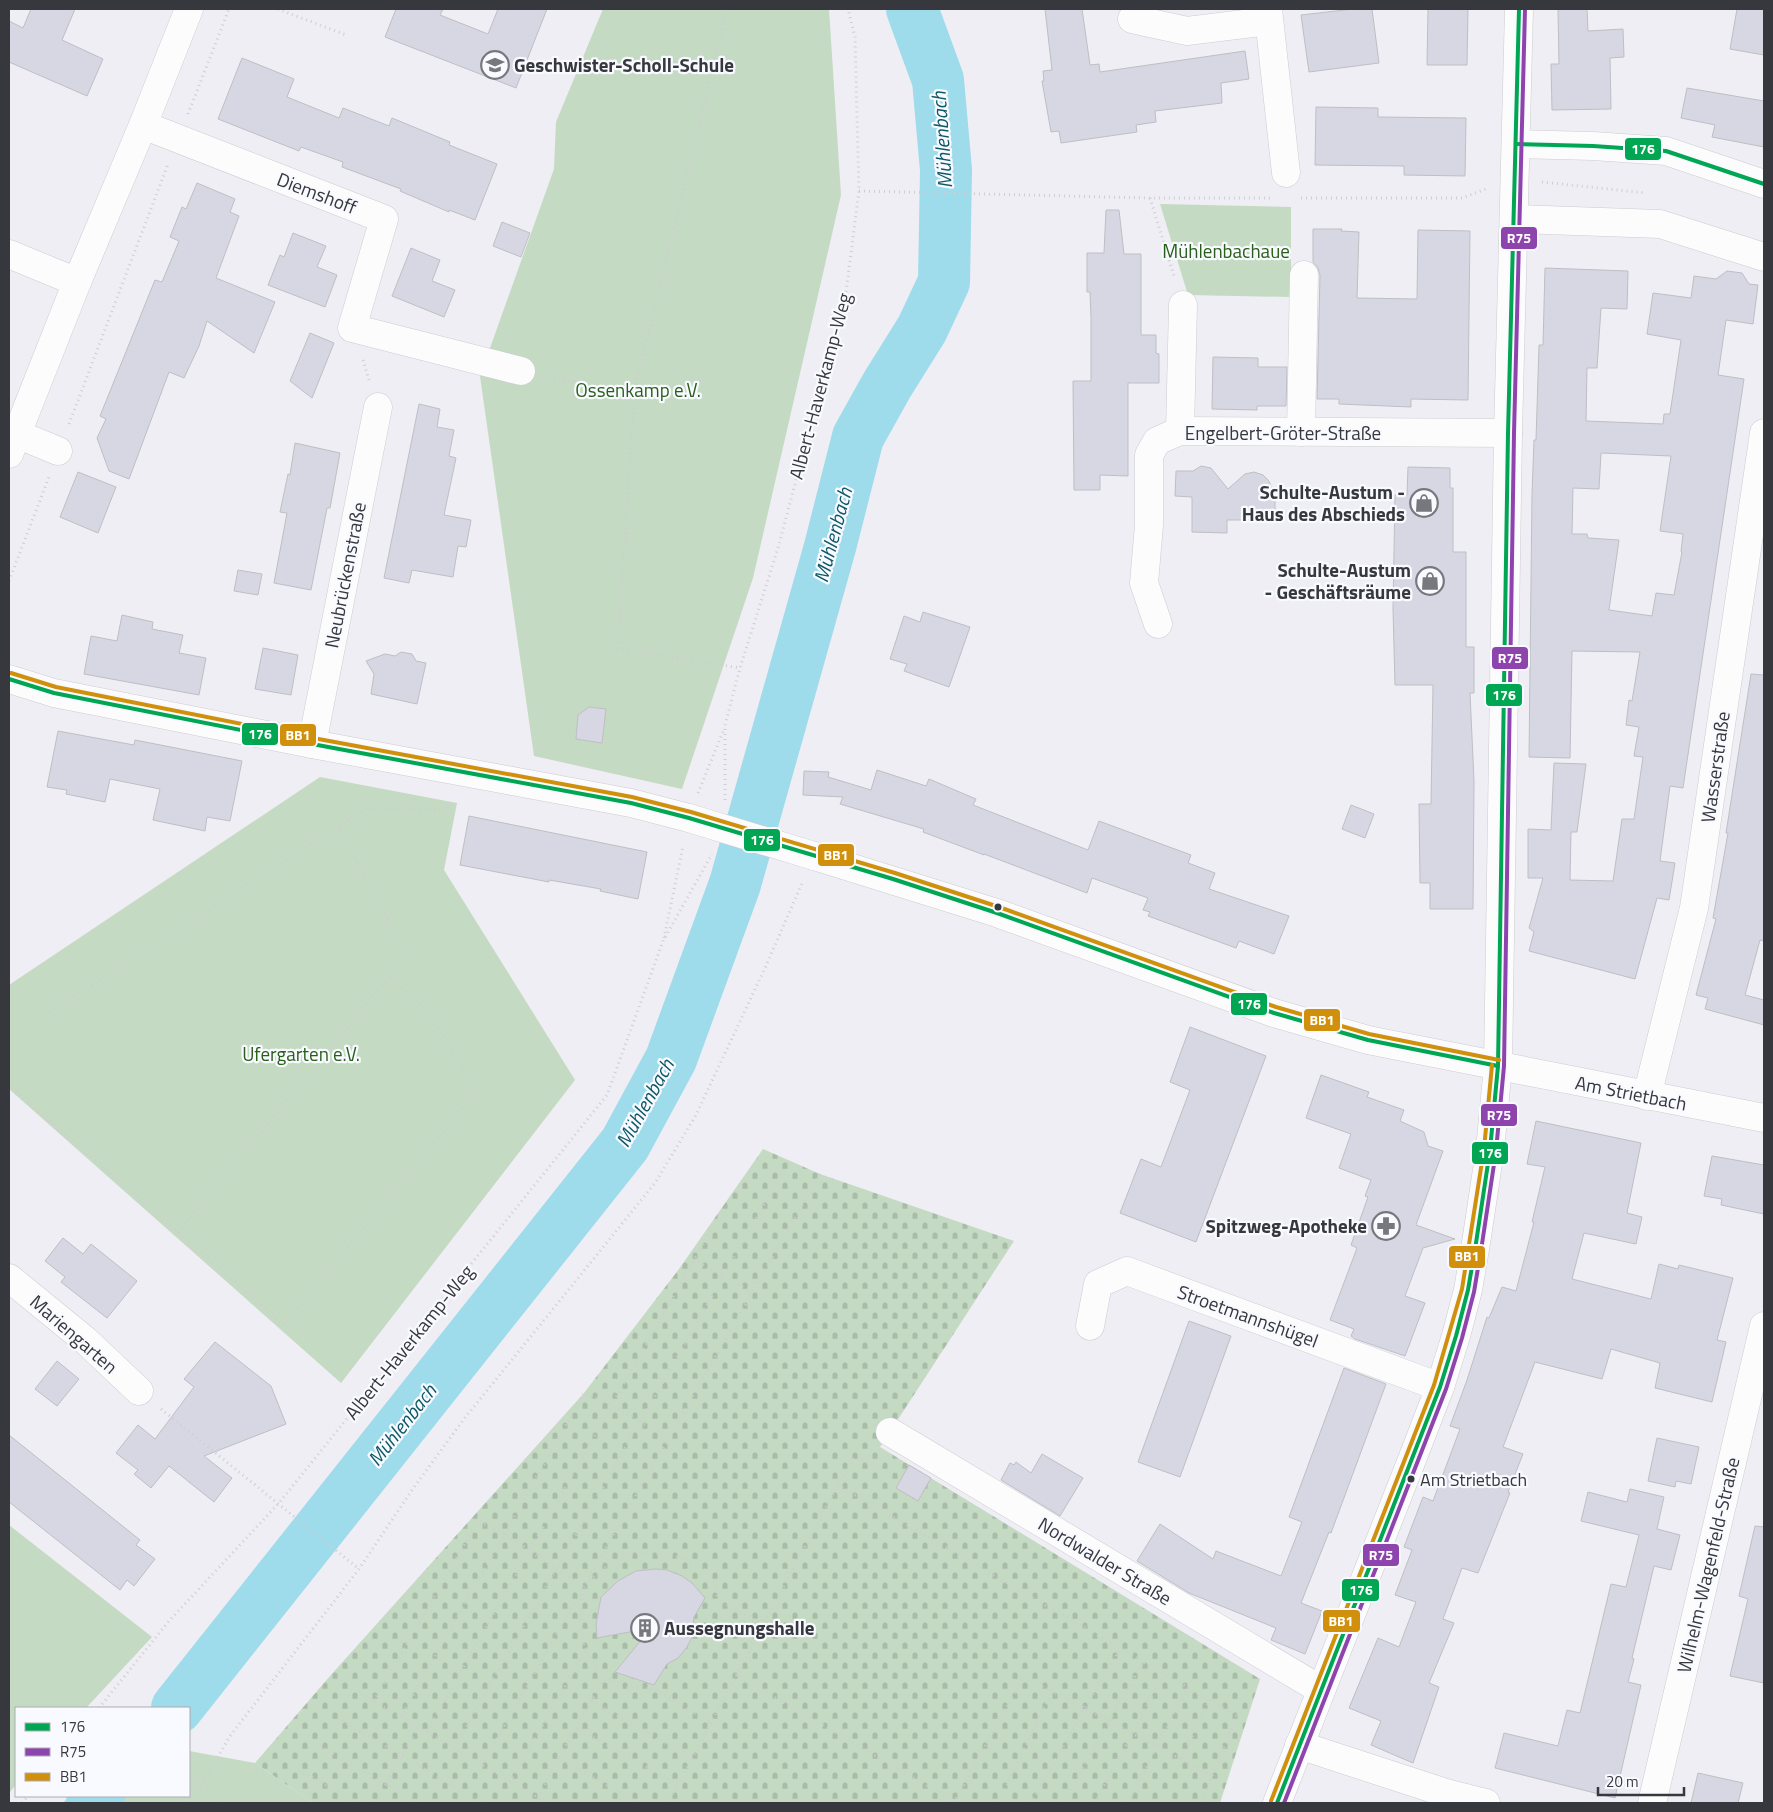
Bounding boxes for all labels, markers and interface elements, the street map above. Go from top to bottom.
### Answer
school or university icon: Geschwister-Scholl-Schule [480,50,510,80]
place label: Geschwister-Scholl-Schule [514,50,734,79]
water label: Mühlenbach [923,90,960,190]
line badge: 176 [1624,137,1662,161]
text: 176 [1631,138,1655,159]
street label: Diemshoff [273,164,362,221]
line badge: R75 [1500,226,1538,250]
text: R75 [1507,227,1531,248]
park label: Mühlenbachaue [1162,236,1290,265]
street label: Albert-Haverkamp-Weg [781,289,858,482]
park label: Ossenkamp e.V. [575,375,701,404]
street label: Engelbert-Gröter-Straße [1185,418,1381,447]
place label: Schulte-Austum - Haus des Abschieds [1242,477,1405,528]
water label: Mühlenbach [805,483,860,586]
shop icon: Schulte-Austum - Haus des Abschieds [1409,488,1439,518]
street label: Neubrückenstraße [316,499,373,650]
place label: Schulte-Austum - Geschäftsräume [1265,555,1411,606]
shop icon: Schulte-Austum - Geschäftsräume [1415,566,1445,596]
line badge: R75 [1491,646,1529,670]
text: R75 [1498,647,1522,668]
line badge: 176 [1485,683,1523,707]
text: 176 [1492,684,1516,705]
street label: Wasserstraße [1692,709,1737,824]
line badge: 176 [241,722,279,746]
text: 176 [248,723,272,744]
line badge: BB1 [279,723,317,747]
text: BB1 [286,724,310,745]
line badge: 176 [743,828,781,852]
text: 176 [750,829,774,850]
line badge: BB1 [817,843,855,867]
text: BB1 [824,844,848,865]
unlabelled marker [993,902,1003,912]
line badge: 176 [1230,992,1268,1016]
text: 176 [1237,993,1261,1014]
line badge: BB1 [1303,1008,1341,1032]
text: BB1 [1310,1009,1334,1030]
park label: Ufergarten e.V. [242,1039,360,1068]
water label: Mühlenbach [607,1052,682,1153]
street label: Am Strietbach [1573,1067,1689,1118]
line badge: R75 [1480,1103,1518,1127]
text: R75 [1487,1104,1511,1125]
line badge: 176 [1471,1141,1509,1165]
text: 176 [1478,1142,1502,1163]
place label: Spitzweg-Apotheke [1206,1211,1367,1240]
pharmacy icon: Spitzweg-Apotheke [1371,1211,1401,1241]
line badge: BB1 [1448,1245,1486,1269]
text: BB1 [1455,1245,1479,1266]
street label: Albert-Haverkamp-Weg [337,1258,480,1425]
street label: Stroetmannshügel [1174,1277,1323,1354]
street label: Mariengarten [24,1287,125,1380]
water label: Mühlenbach [359,1376,444,1472]
street label: Wilhelm-Wagenfeld-Straße [1669,1454,1746,1676]
place label: Am Strietbach [1420,1466,1527,1493]
marker: Am Strietbach [1406,1474,1416,1484]
street label: Nordwalder Straße [1033,1509,1178,1612]
line badge: R75 [1362,1543,1400,1567]
text: R75 [1369,1544,1393,1565]
line badge: 176 [1341,1578,1380,1602]
text: 176 [1349,1579,1373,1600]
line badge: BB1 [1322,1609,1361,1633]
text: BB1 [1329,1610,1353,1631]
building icon: Aussegnungshalle [630,1613,660,1643]
place label: Aussegnungshalle [664,1613,815,1642]
legend [15,1707,190,1797]
text: 176 [60,1715,85,1738]
text: R75 [60,1740,86,1763]
scale bar [1598,1764,1684,1796]
text: BB1 [60,1765,87,1788]
text: 20 m [1606,1770,1639,1793]

